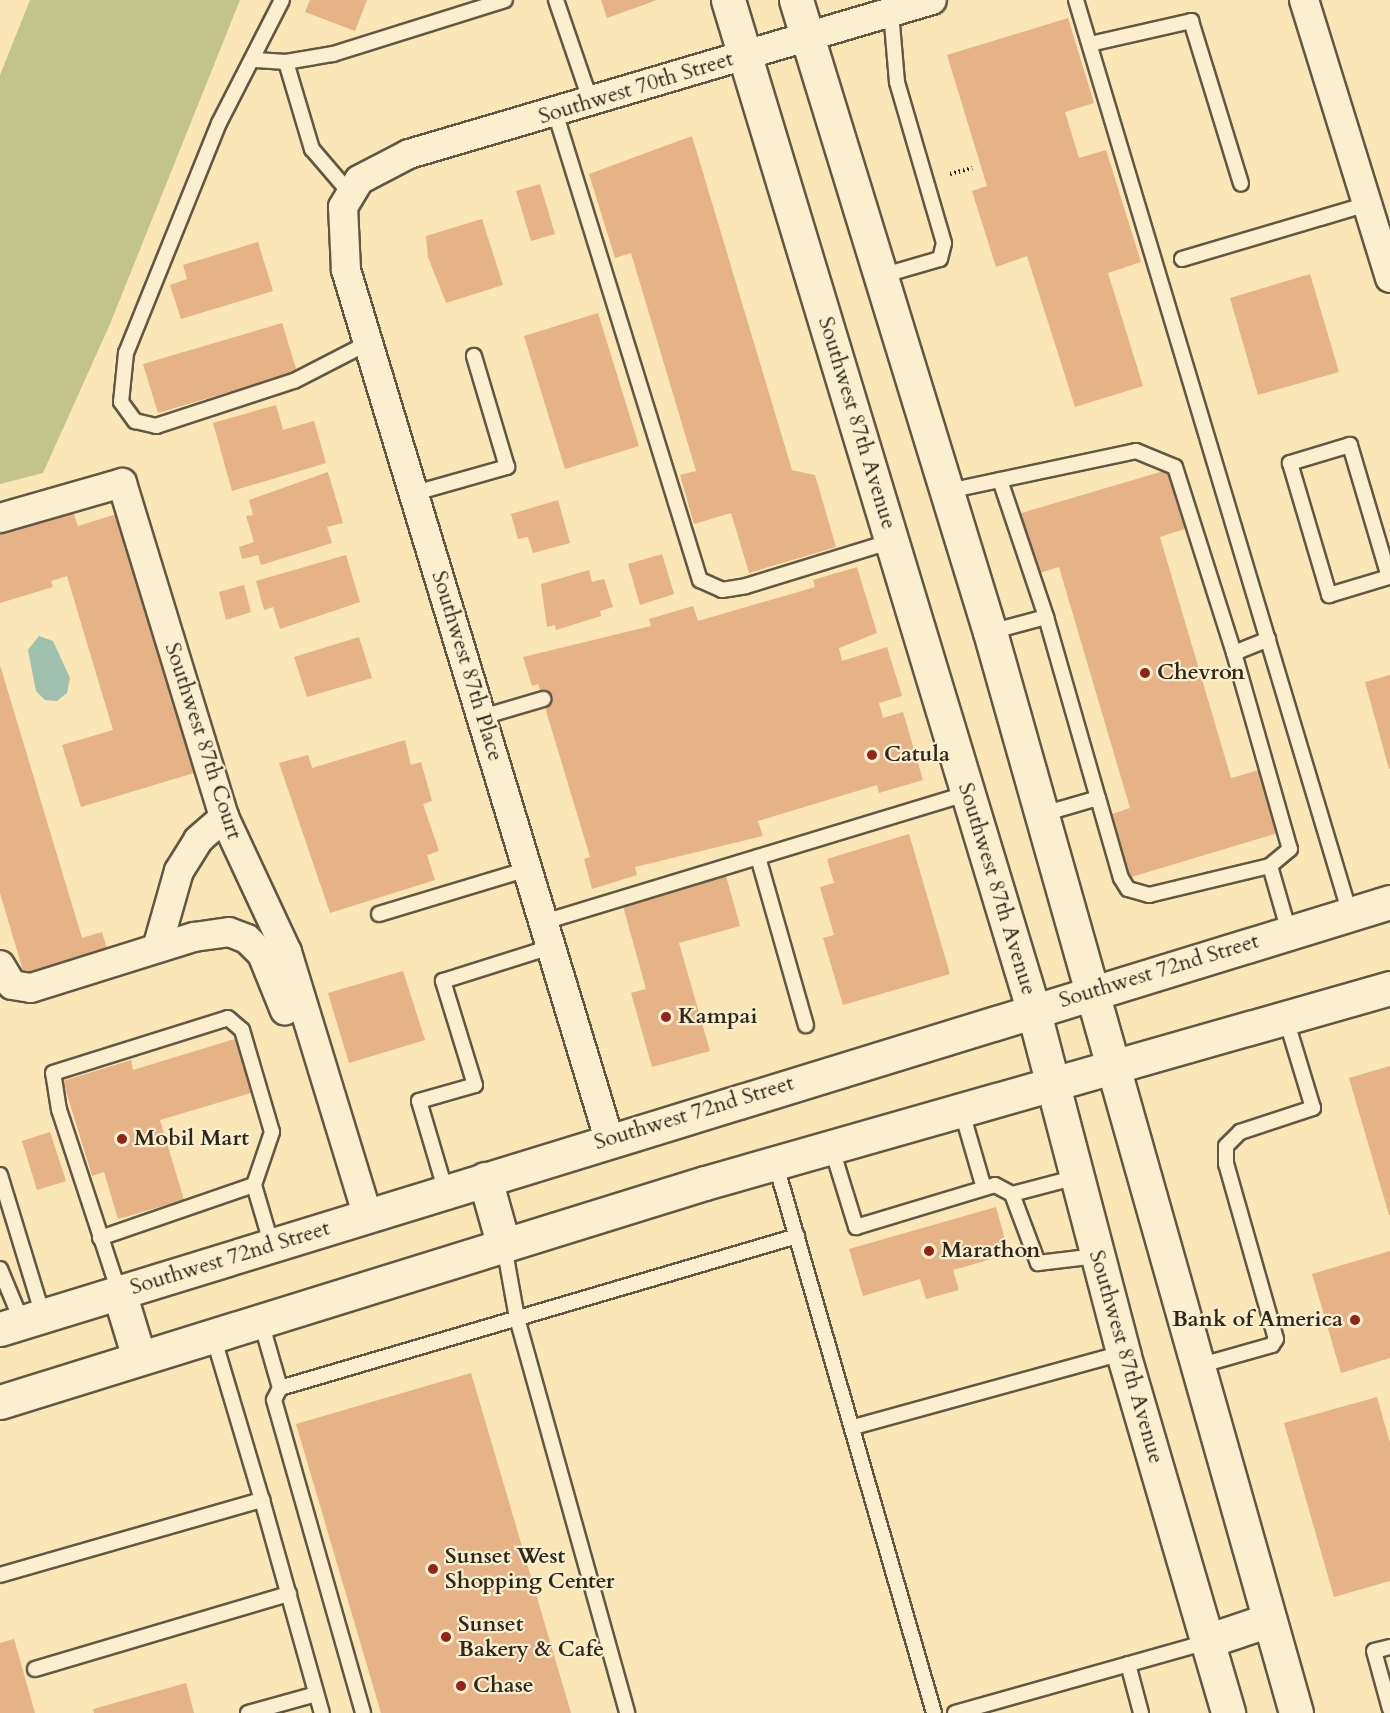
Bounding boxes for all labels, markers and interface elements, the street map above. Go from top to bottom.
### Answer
street label: Southwest 70th Street [535,46,737,130]
street label: Southwest 87th Avenue [812,314,902,532]
street label: Southwest 87th Place [426,568,508,764]
street label: Southwest 87th Court [159,639,247,843]
place label: Chevron [1157,660,1245,686]
marker: Chevron [1138,666,1152,680]
place label: Catula [884,742,950,768]
marker: Catula [865,748,879,762]
street label: Southwest 87th Avenue [952,780,1042,998]
street label: Southwest 72nd Street [1056,928,1262,1014]
place label: Kampai [678,1004,757,1030]
marker: Kampai [659,1010,673,1024]
street label: Southwest 72nd Street [591,1070,797,1156]
place label: Mobil Mart [134,1126,249,1152]
marker: Mobil Mart [115,1132,129,1146]
street label: Southwest 72nd Street [127,1215,333,1301]
place label: Marathon [941,1238,1040,1264]
marker: Marathon [922,1244,936,1258]
street label: Southwest 87th Avenue [1083,1247,1169,1467]
place label: Bank of America [1172,1307,1343,1333]
marker: Bank of America [1348,1313,1362,1327]
place label: Sunset West Shopping Center [445,1543,615,1594]
marker: Sunset West Shopping Center [426,1562,440,1576]
place label: Sunset Bakery & Cafe [458,1611,604,1663]
marker: Sunset Bakery & Cafe [439,1630,453,1644]
place label: Chase [473,1673,534,1699]
marker: Chase [454,1679,468,1693]

